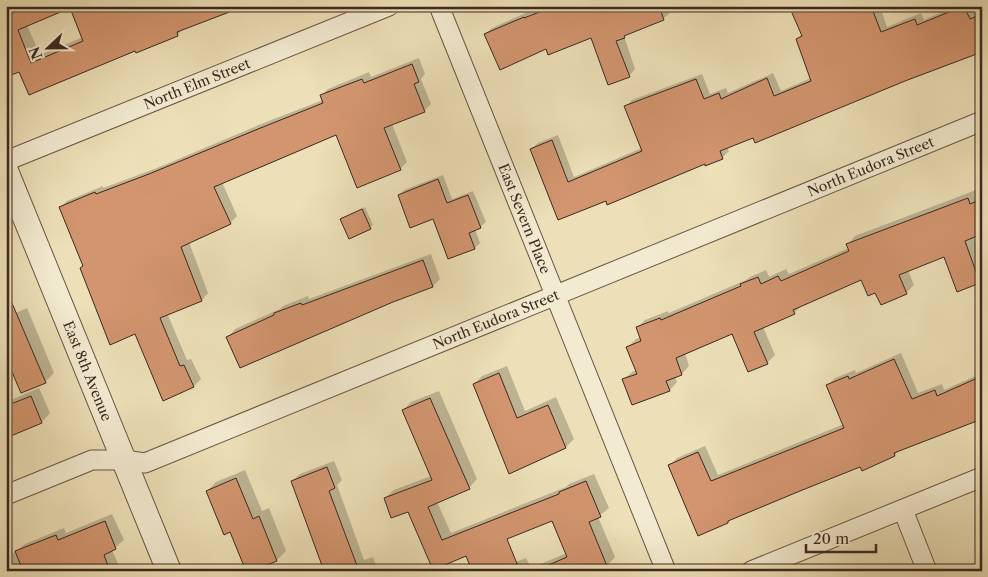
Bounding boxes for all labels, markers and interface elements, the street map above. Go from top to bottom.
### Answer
north arrow [22,22,72,72]
text: N [25,44,47,62]
street label: North Elm Street [141,54,253,113]
street label: North Eudora Street [805,133,937,200]
street label: East Severn Place [494,161,555,276]
street label: North Eudora Street [430,286,562,354]
street label: East 8th Avenue [59,318,116,424]
scale bar [806,522,876,554]
text: 20 m [813,529,849,548]

